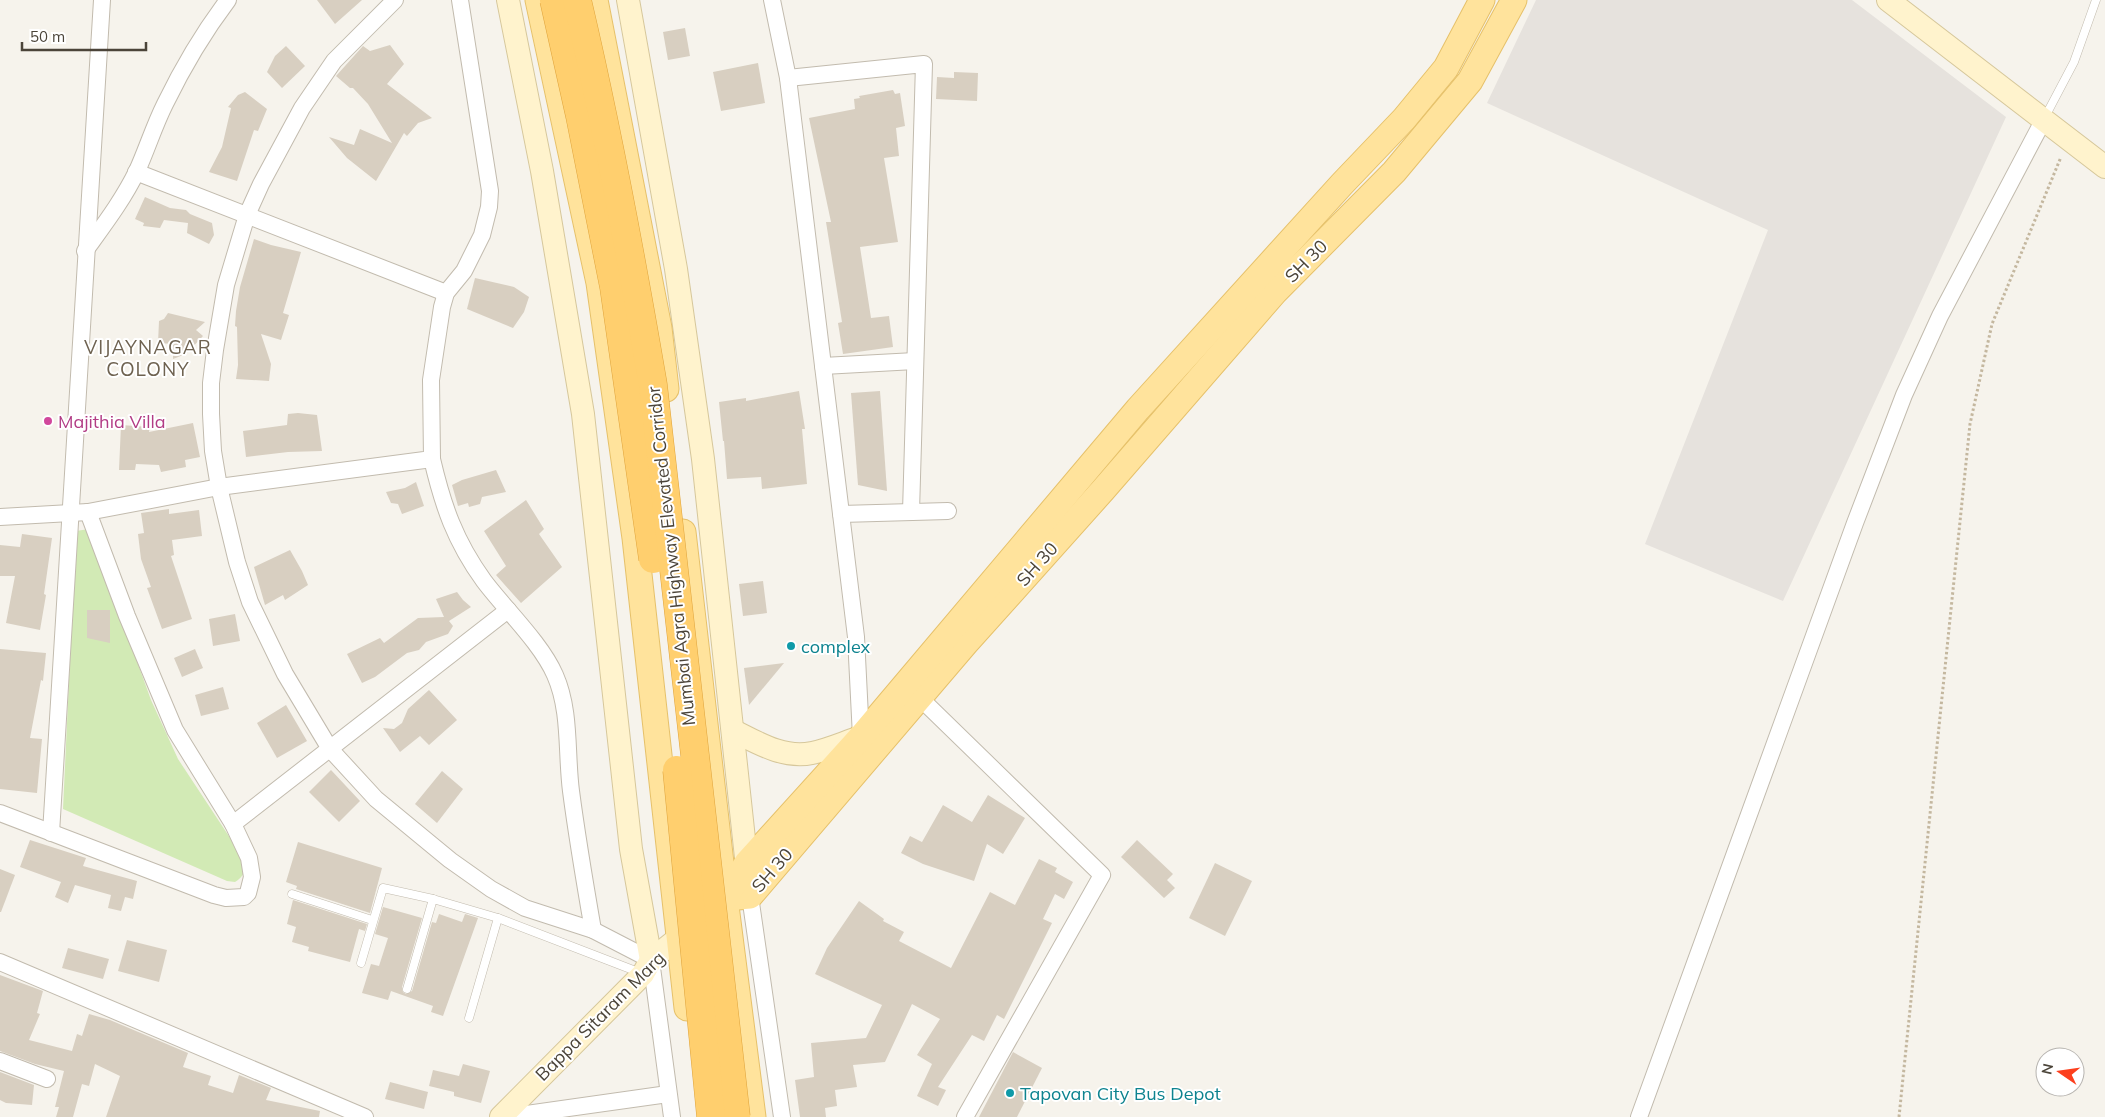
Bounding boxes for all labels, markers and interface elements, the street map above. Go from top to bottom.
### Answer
scale bar [22,20,146,52]
text: 50 m [30,27,65,46]
street label: SH 30 [1280,235,1332,287]
district label: VIJAYNAGAR COLONY [84,335,212,381]
street label: Mumbai Agra Highway Elevated Corridor [642,385,700,727]
place label: Majithia Villa [58,410,166,433]
marker: Majithia Villa [42,415,54,427]
street label: SH 30 [1011,537,1063,591]
place label: complex [801,635,871,658]
marker: complex [785,640,797,652]
street label: SH 30 [746,843,798,897]
street label: Bappa Sitaram Marg [530,946,670,1086]
north arrow [2035,1047,2085,1097]
text: N [2037,1062,2057,1076]
place label: Tapovan City Bus Depot [1020,1082,1221,1105]
marker: Tapovan City Bus Depot [1004,1087,1016,1099]

